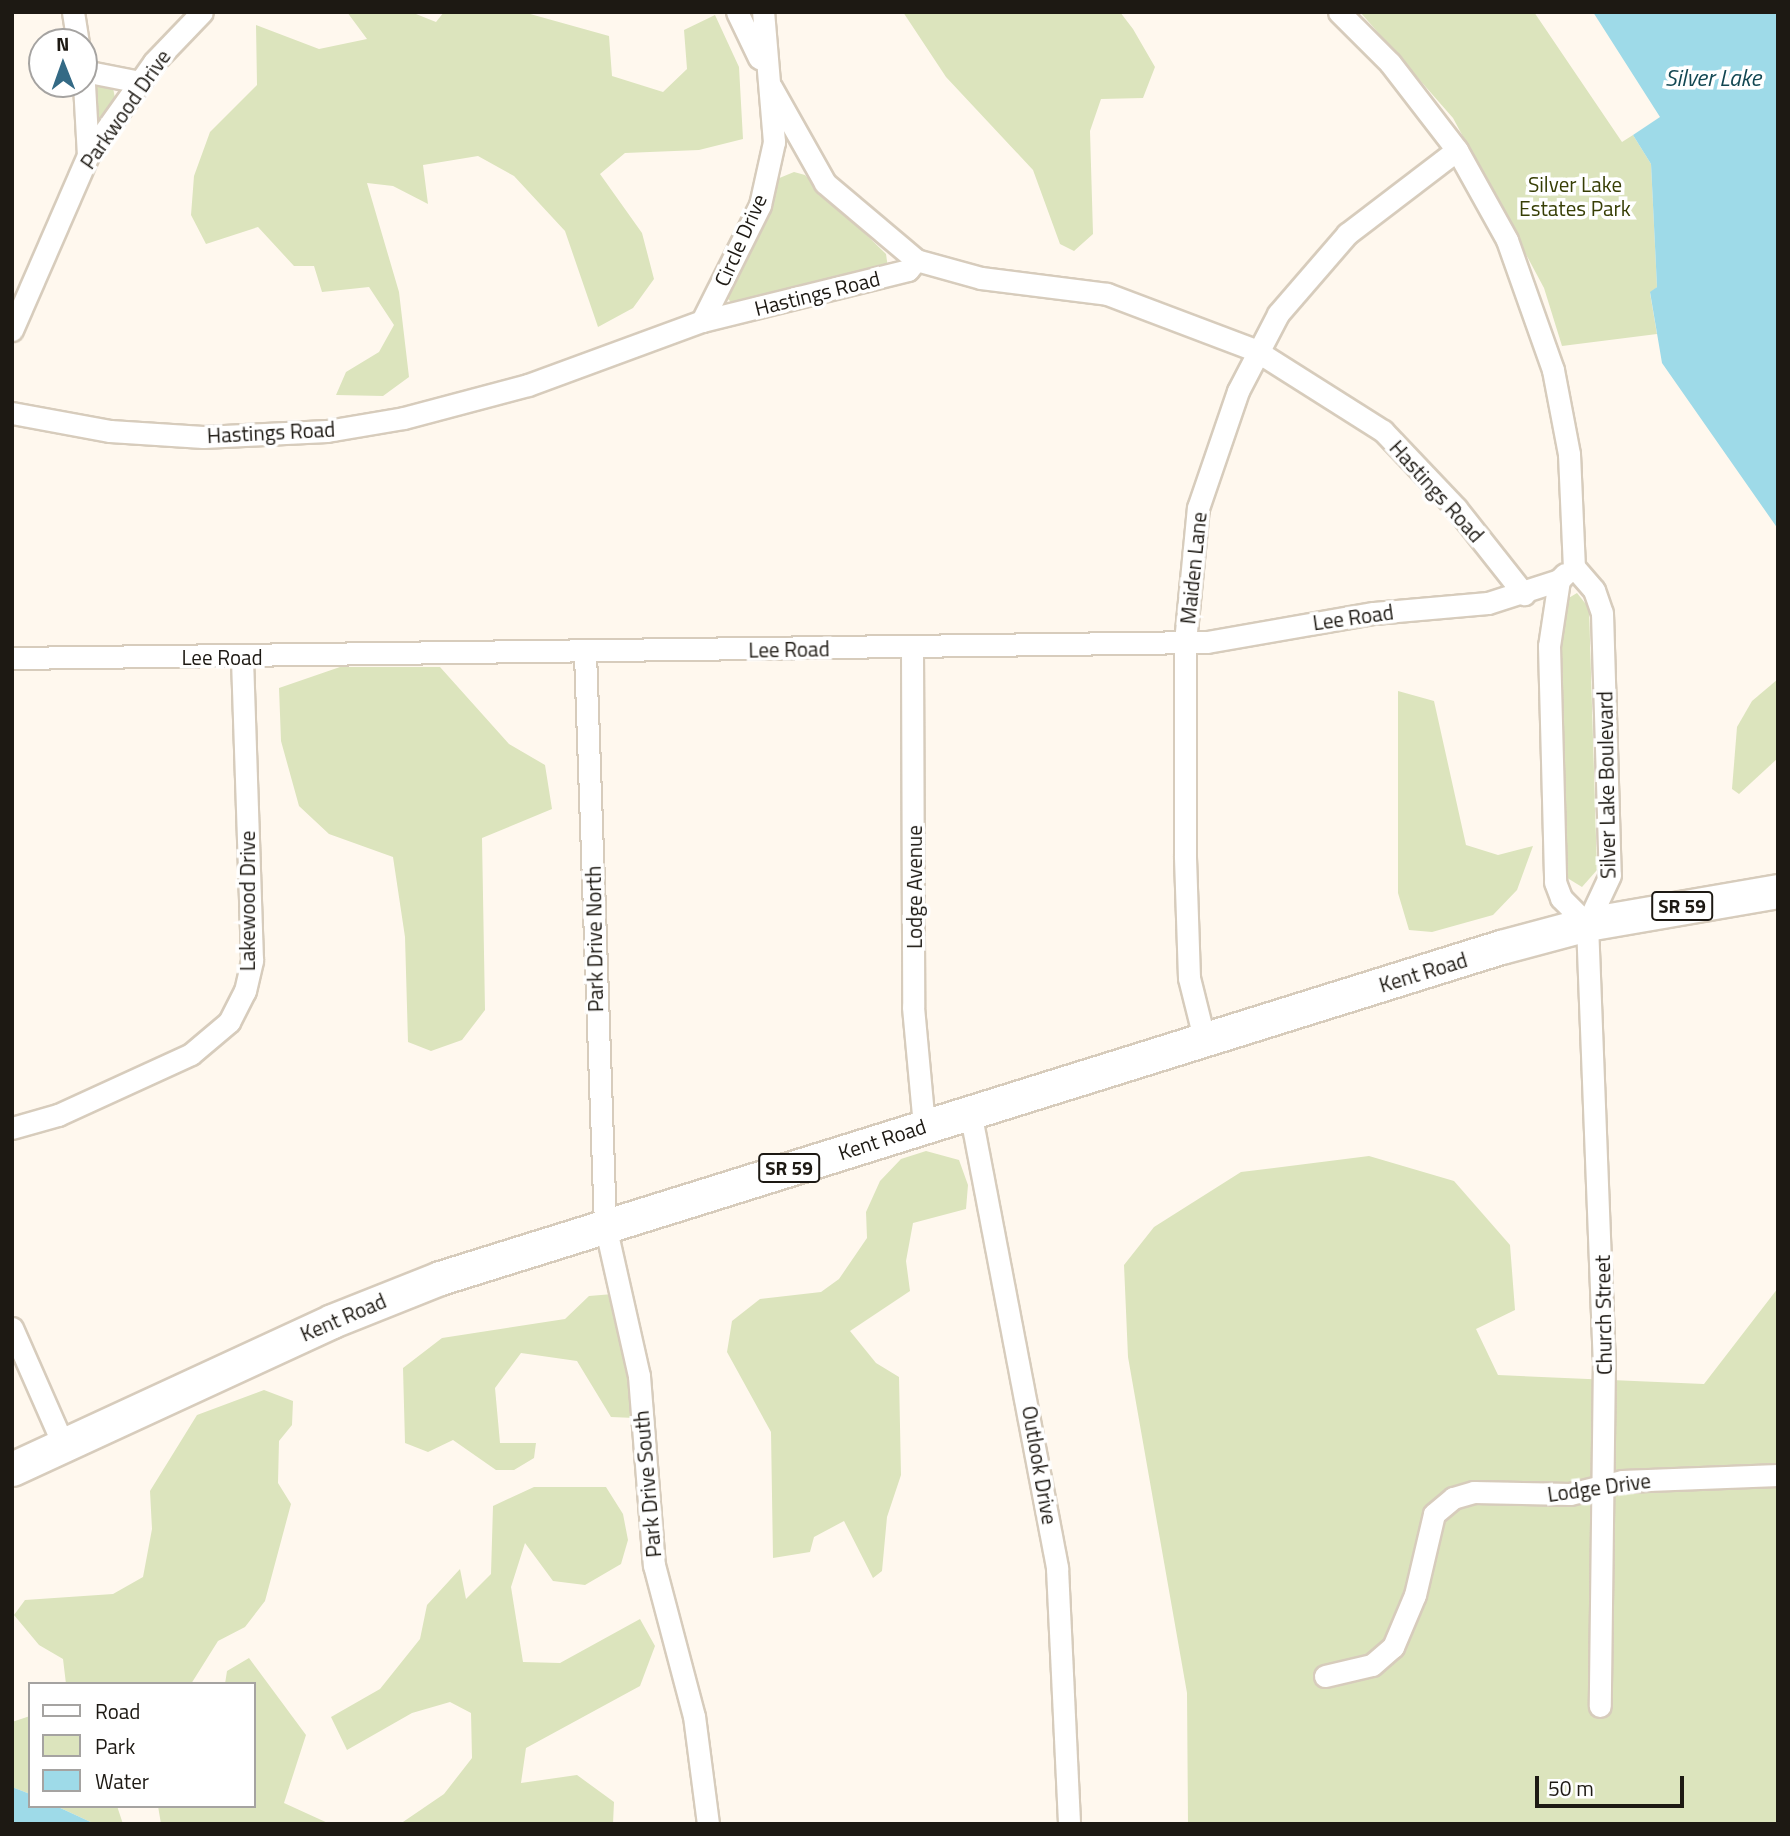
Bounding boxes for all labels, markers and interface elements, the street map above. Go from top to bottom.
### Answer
north arrow [28,28,98,98]
text: N [56,29,69,58]
street label: Parkwood Drive [75,44,175,174]
water label: Silver Lake [1665,64,1761,92]
park label: Silver Lake Estates Park [1519,171,1631,221]
street label: Circle Drive [709,190,771,290]
street label: Hastings Road [752,265,882,321]
street label: Hastings Road [206,416,336,448]
street label: Hastings Road [1385,435,1489,547]
street label: Maiden Lane [1175,511,1211,625]
street label: Lee Road [1311,599,1395,635]
street label: Lee Road [748,636,830,662]
street label: Lee Road [181,644,263,670]
street label: Silver Lake Boulevard [1592,691,1620,879]
street label: Lodge Avenue [901,825,927,949]
street label: Lakewood Drive [234,831,260,971]
street label: Park Drive North [580,866,608,1012]
road number: SR 59 [1650,890,1714,922]
street label: Kent Road [1376,947,1470,997]
street label: Kent Road [835,1113,929,1165]
road number: SR 59 [758,1152,820,1184]
street label: Church Street [1589,1255,1617,1375]
street label: Kent Road [296,1288,390,1346]
street label: Outlook Drive [1017,1404,1063,1526]
street label: Park Drive South [628,1409,666,1559]
street label: Lodge Drive [1546,1467,1652,1507]
legend [28,1682,256,1808]
text: Road [95,1695,140,1727]
text: Park [95,1730,135,1762]
scale bar [1538,1762,1687,1806]
text: Water [95,1765,149,1797]
text: 50 m [1548,1772,1594,1804]

